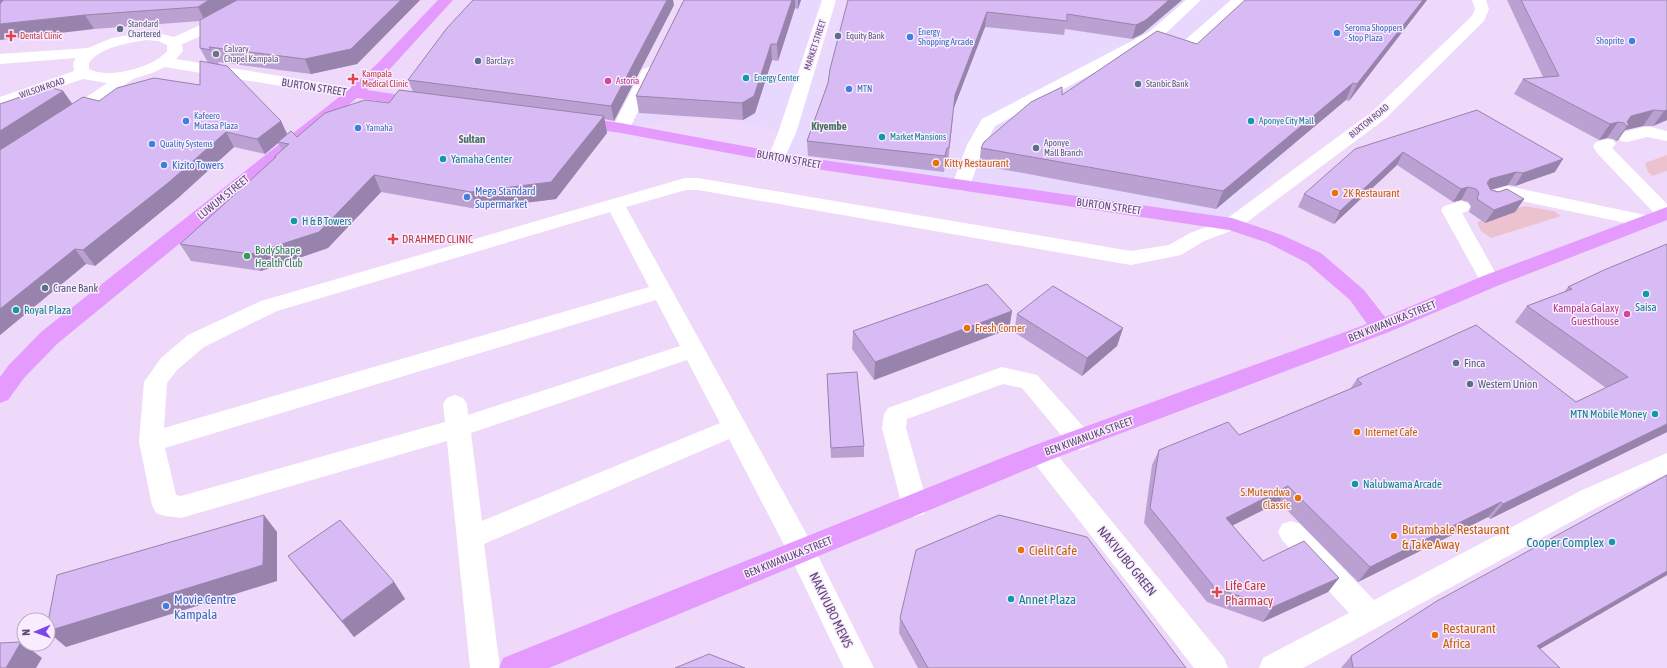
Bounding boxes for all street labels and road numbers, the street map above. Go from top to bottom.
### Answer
street label: MARKET STREET [802,19,828,71]
street label: WILSON ROAD [18,76,66,100]
street label: BURTON STREET [281,76,347,98]
street label: BUXTON ROAD [1347,102,1391,140]
street label: BURTON STREET [756,147,822,171]
street label: LUWUM STREET [195,172,251,222]
street label: BURTON STREET [1076,196,1142,217]
street label: BEN KIWANUKA STREET [1346,298,1438,344]
street label: BEN KIWANUKA STREET [1043,414,1135,458]
street label: NAKIVUBO GREEN [1094,523,1160,599]
street label: BEN KIWANUKA STREET [742,534,834,580]
street label: NAKIVUBO MEWS [806,570,856,651]

